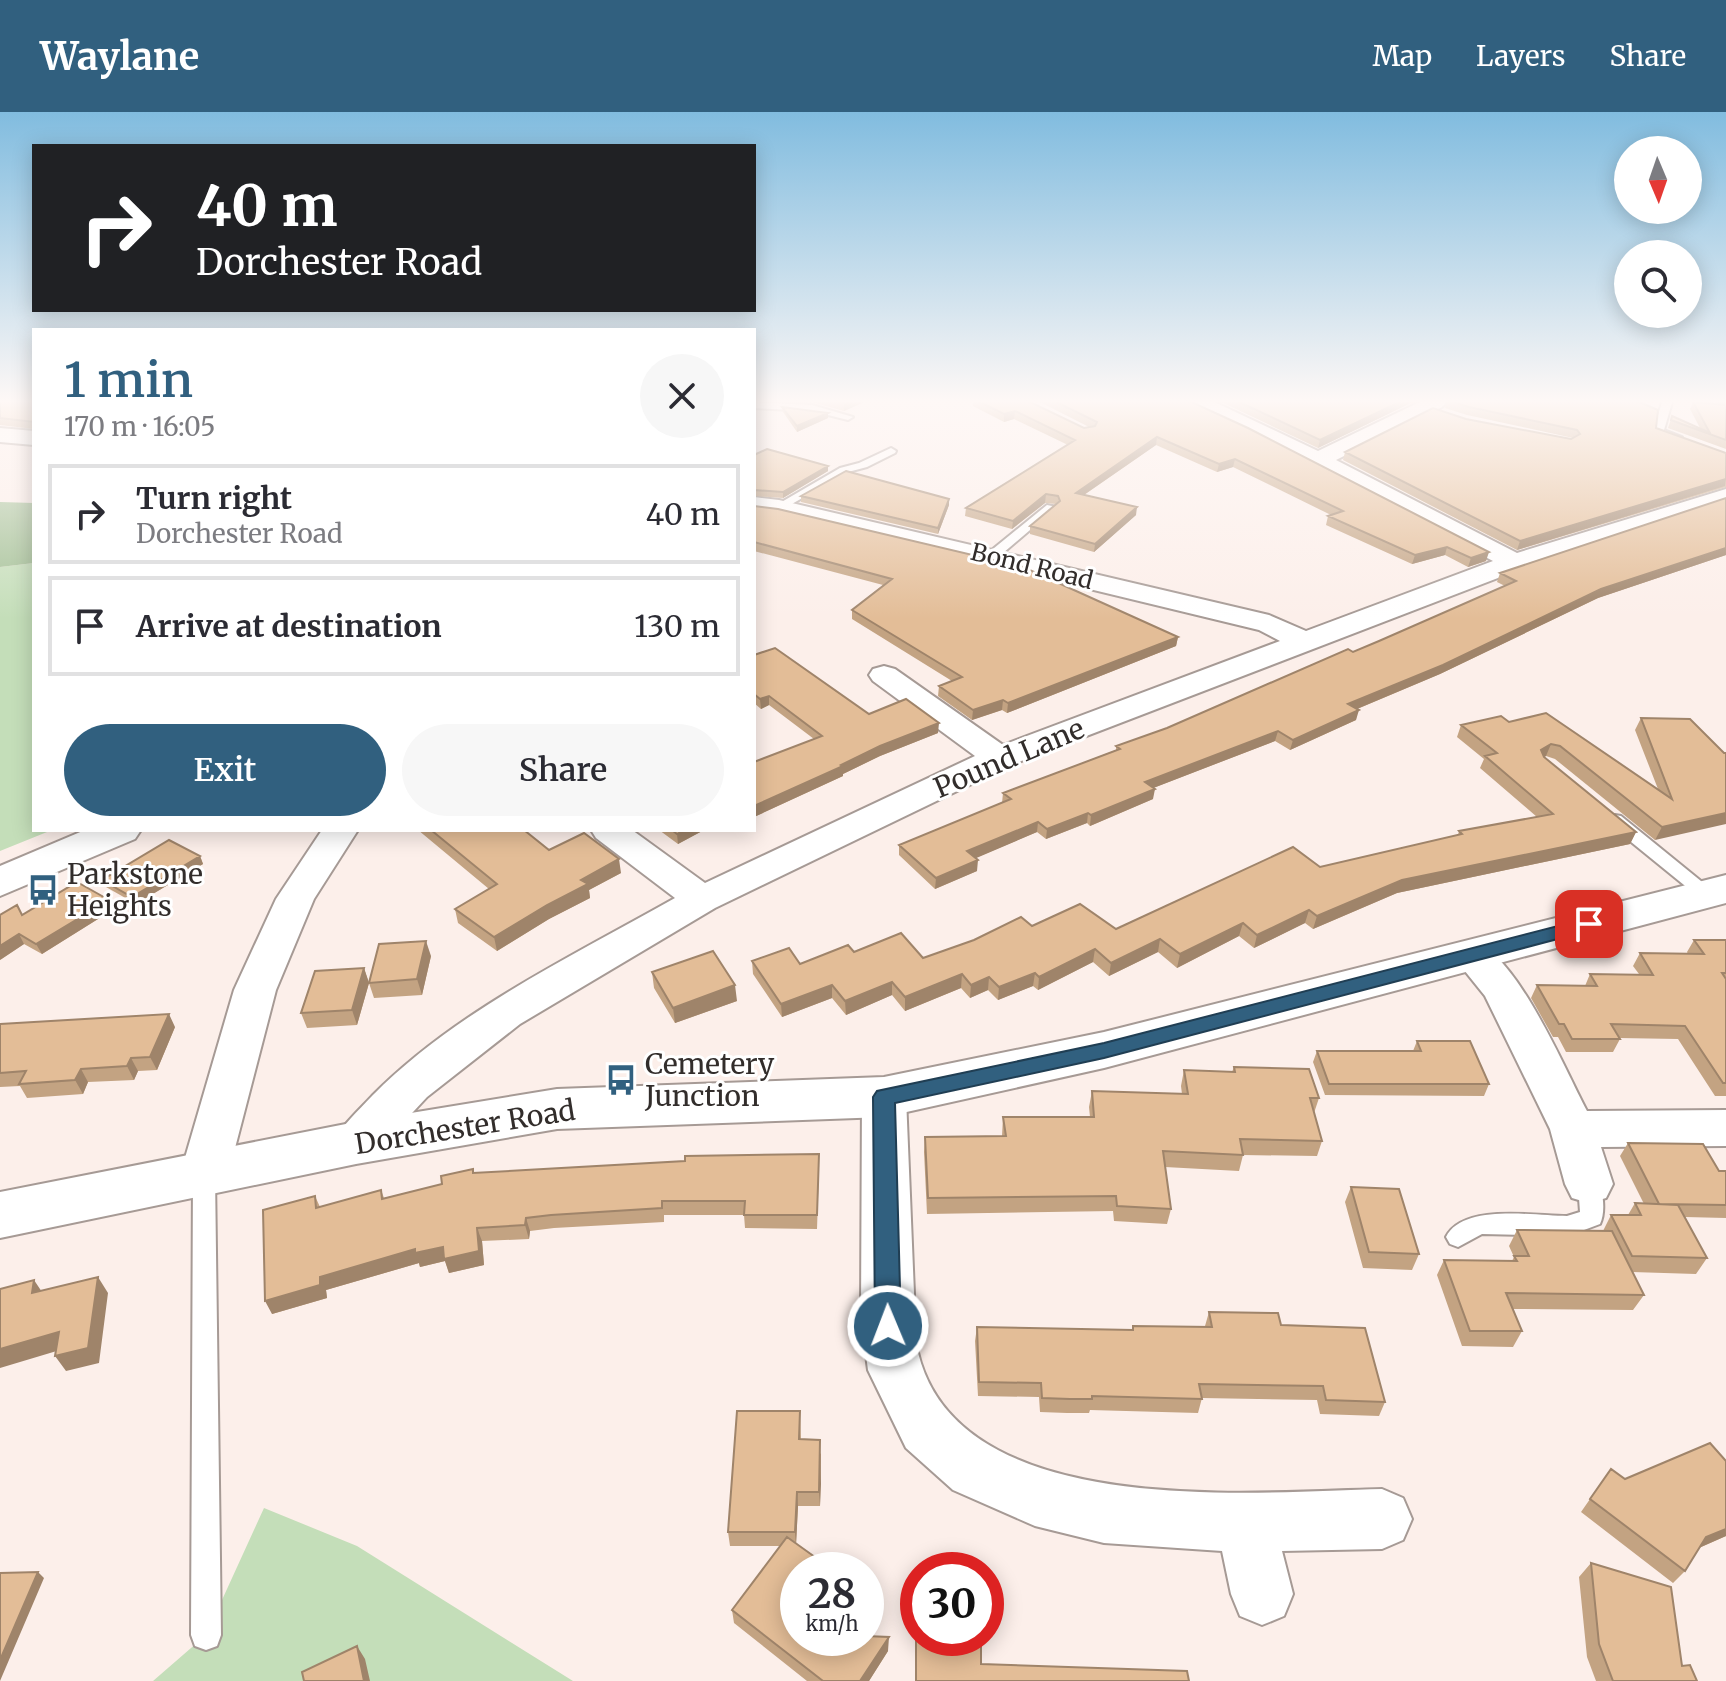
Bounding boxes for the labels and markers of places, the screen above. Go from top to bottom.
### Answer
place label: Parkstone Heights [67,856,203,924]
bus stop icon: Parkstone Heights [26,873,60,907]
pin [1555,890,1623,958]
place label: Cemetery Junction [644,1046,775,1114]
bus stop icon: Cemetery Junction [604,1063,638,1097]

